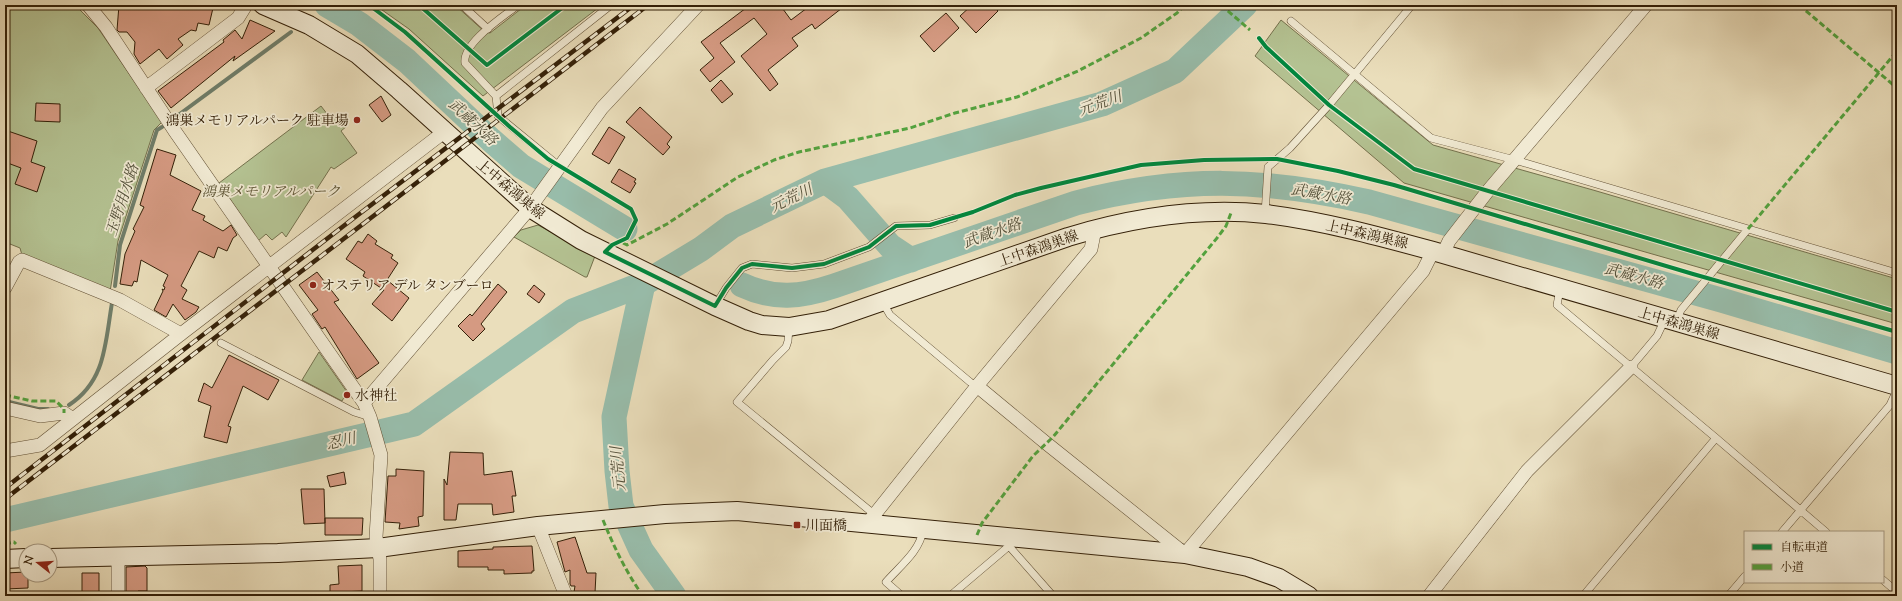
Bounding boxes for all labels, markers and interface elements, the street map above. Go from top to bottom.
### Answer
water label: 元荒川 [1076,86,1127,122]
water label: 武蔵水路 [443,95,502,152]
place label: 鴻巣メモリアルパーク 駐車場 [166,112,349,132]
marker: 鴻巣メモリアルパーク 駐車場 [352,115,362,125]
street label: 上中森鴻巣線 [471,156,548,225]
water label: 玉野用水路 [102,161,145,239]
water label: 元荒川 [767,179,818,219]
water label: 武蔵水路 [1289,180,1353,211]
park label: 鴻巣メモリアルパーク [202,183,340,203]
water label: 武蔵水路 [961,214,1025,254]
street label: 上中森鴻巣線 [1323,217,1410,255]
street label: 上中森鴻巣線 [996,227,1082,273]
water label: 武蔵水路 [1602,260,1666,296]
place label: オステリア デル タンブーロ [321,277,493,297]
marker: オステリア デル タンブーロ [308,280,318,290]
street label: 上中森鴻巣線 [1635,304,1722,346]
place label: 水神社 [355,387,397,407]
marker: 水神社 [342,390,352,400]
water label: 忍川 [324,428,360,456]
water label: 元荒川 [607,444,632,492]
place label: 川面橋 [805,517,847,537]
marker: 川面橋 [792,520,802,530]
legend [1744,531,1884,583]
text: 自転車道 [1780,539,1828,557]
north arrow [18,543,58,583]
text: N [20,554,38,568]
text: 小道 [1780,559,1804,577]

